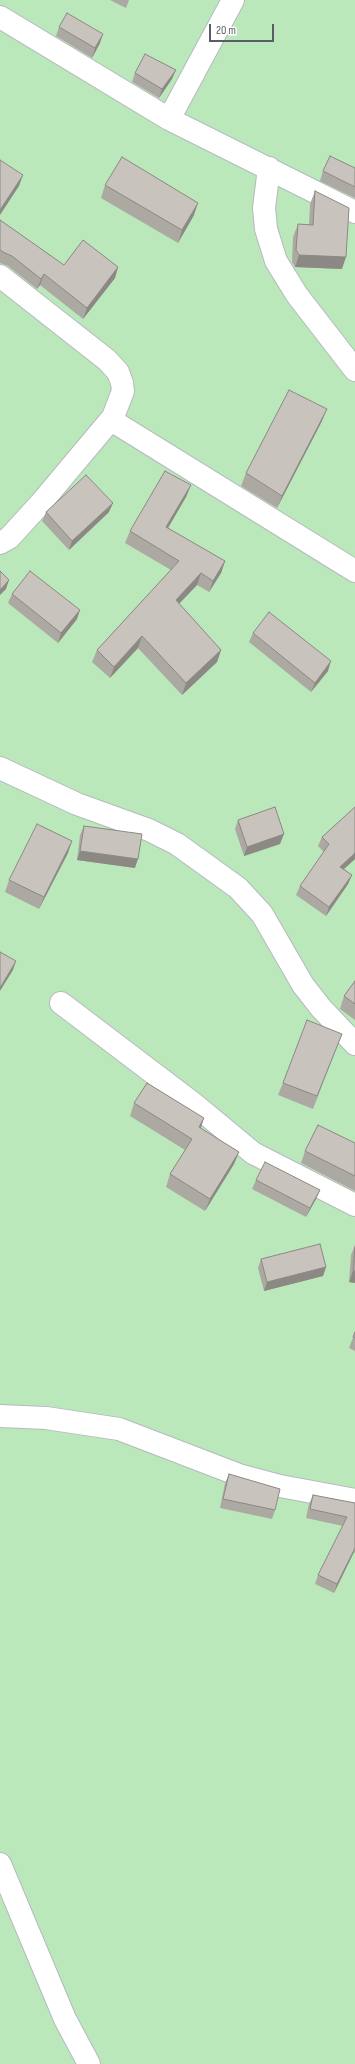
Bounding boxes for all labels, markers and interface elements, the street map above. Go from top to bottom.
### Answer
scale bar [211,16,276,42]
text: 20 m [216,23,236,38]

